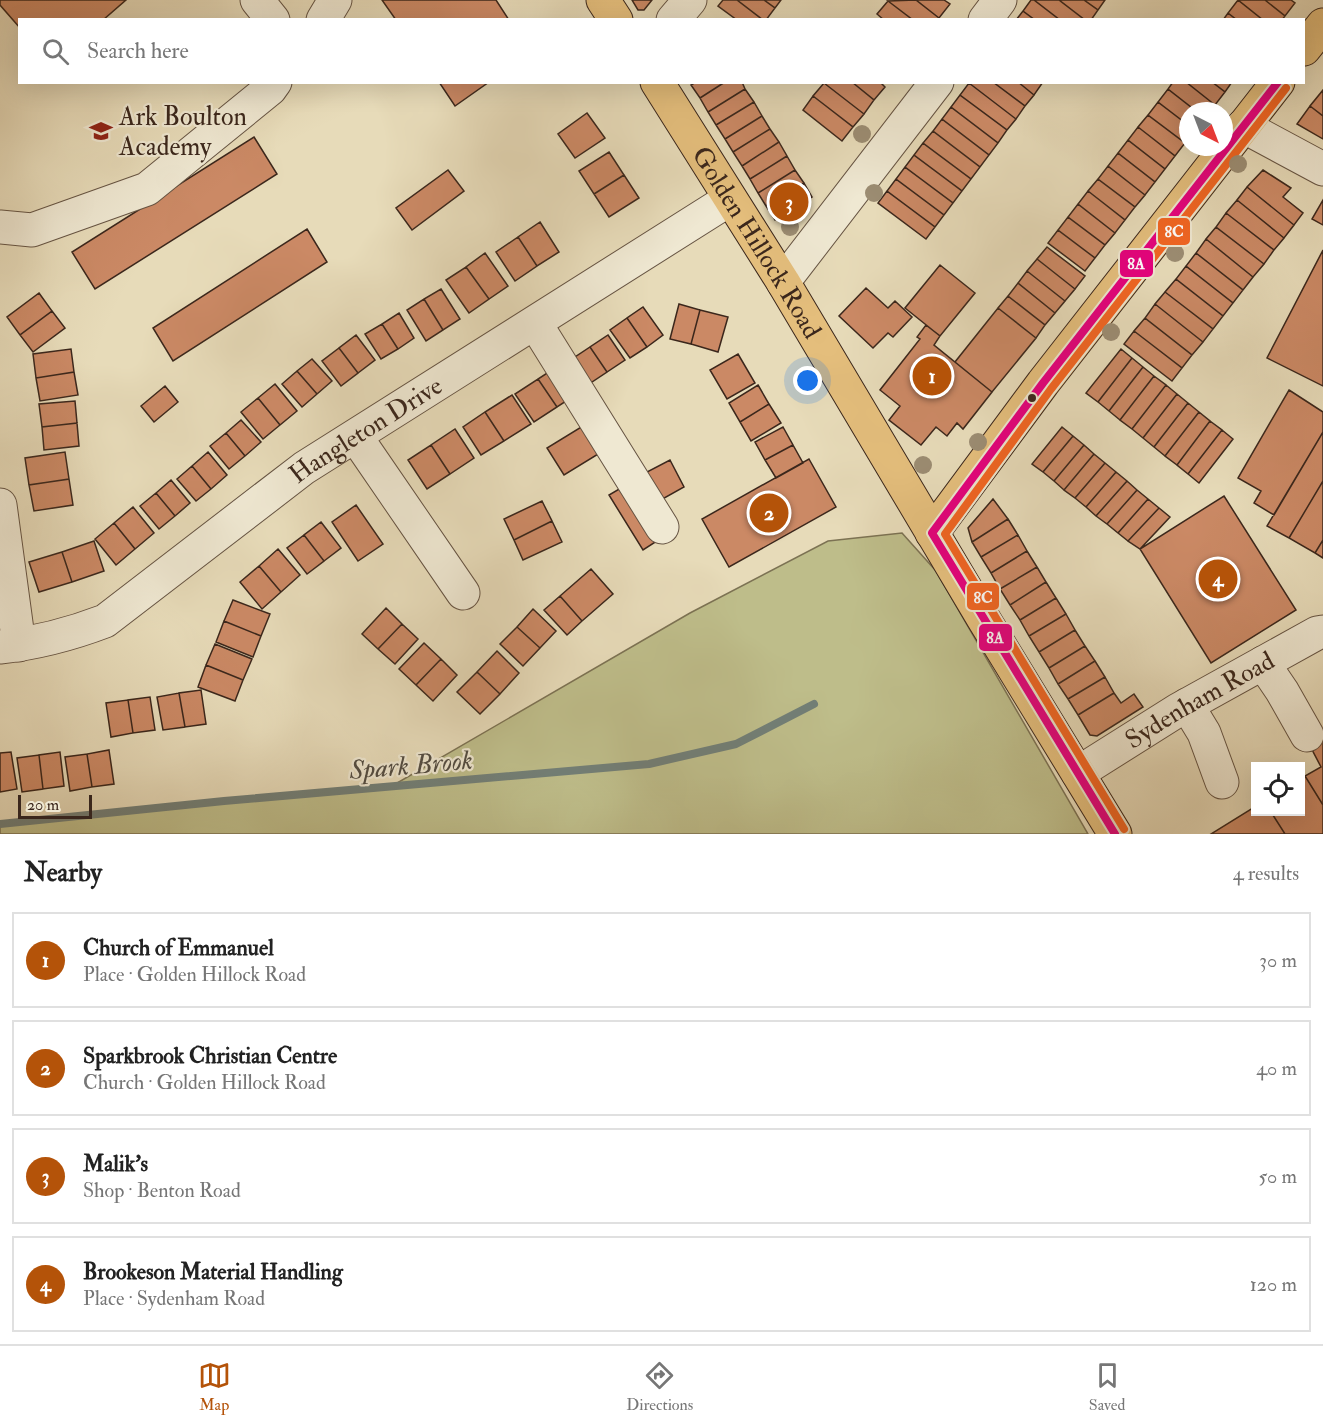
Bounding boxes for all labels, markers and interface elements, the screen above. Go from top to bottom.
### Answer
search box [18,18,1305,84]
icon: search [39,35,72,68]
text: Search here [87,37,189,65]
place label: Ark Boulton Academy [118,101,247,163]
north arrow [1179,102,1233,156]
school or university icon: Ark Boulton Academy [88,118,114,144]
street label: Golden Hillock Road [685,141,828,345]
pin: 3 [770,180,808,224]
line badge: 8C [1157,217,1191,246]
text: 8C [1164,222,1184,242]
line badge: 8A [1119,249,1154,278]
text: 8A [1127,254,1146,274]
pin: 1 [912,354,952,398]
your location [793,366,822,395]
street label: Hangleton Drive [283,370,448,491]
unlabelled marker [1026,392,1038,404]
pin: 2 [750,490,788,536]
pin: 4 [1198,556,1238,602]
line badge: 8C [966,582,1000,611]
text: 8C [973,588,993,608]
line badge: 8A [978,623,1013,652]
text: 8A [986,628,1005,648]
street label: Sydenham Road [1120,645,1280,756]
water label: Spark Brook [347,744,474,787]
map controls [1251,762,1305,816]
button: locate [1251,762,1305,816]
scale bar [18,792,92,820]
text: 20 m [27,795,59,815]
text: Nearby [24,857,102,889]
text: 4 results [1233,861,1299,886]
text: Church of Emmanuel [83,934,274,962]
text: 1 [42,948,49,973]
text: 30 m [1259,948,1297,973]
text: Place · Golden Hillock Road [83,962,306,987]
text: Sparkbrook Christian Centre [83,1042,337,1070]
text: 2 [40,1056,51,1081]
text: 40 m [1256,1056,1297,1081]
text: Church · Golden Hillock Road [83,1070,326,1095]
text: Malik's [83,1150,148,1178]
text: 3 [42,1164,49,1189]
text: 50 m [1258,1164,1297,1189]
text: Shop · Benton Road [83,1178,241,1203]
text: Brookeson Material Handling [83,1258,343,1286]
text: 4 [40,1272,51,1297]
text: 120 m [1250,1272,1297,1297]
text: Place · Sydenham Road [83,1286,265,1311]
tab: Map [198,1359,231,1415]
tab: Directions [626,1359,693,1415]
tab: Saved [1089,1359,1125,1415]

